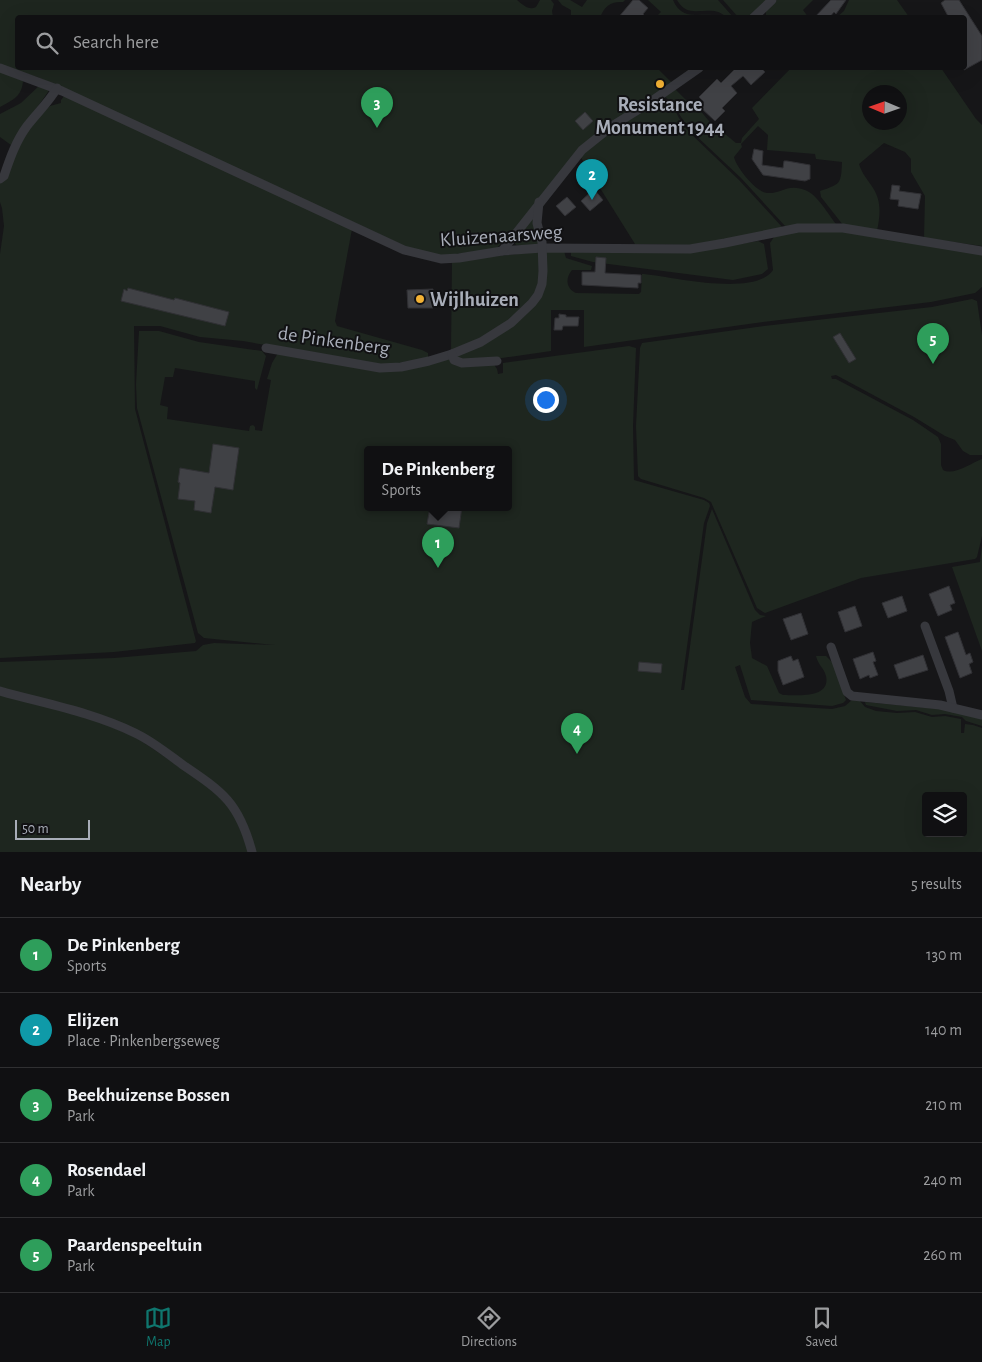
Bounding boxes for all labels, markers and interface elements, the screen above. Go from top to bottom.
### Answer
search box [15,15,967,70]
icon: search [33,29,61,57]
text: Search here [73,33,159,52]
marker: Resistance Monument 1944 [654,78,666,90]
north arrow [862,85,907,130]
pin: 3 [361,87,393,128]
place label: Resistance Monument 1944 [595,95,725,138]
pin: 2 [576,159,608,200]
street label: Kluizenaarsweg [439,222,563,250]
place label: Wijlhuizen [430,290,519,310]
marker: Wijlhuizen [414,293,426,305]
street label: de Pinkenberg [277,323,391,359]
pin: 5 [917,323,949,364]
your location [533,387,559,413]
popup [364,446,512,511]
text: De Pinkenberg [382,460,494,479]
text: Sports [382,482,421,498]
pin: 1 [422,527,454,568]
pin: 4 [561,713,593,754]
map controls [922,792,967,837]
button: layers [922,792,967,837]
scale bar [15,817,90,840]
text: 50 m [22,822,49,836]
text: Nearby [20,874,81,895]
text: 5 results [911,876,962,892]
text: De Pinkenberg [67,936,180,955]
text: 1 [33,947,39,963]
text: 130 m [926,947,962,963]
text: Sports [67,958,107,974]
text: Elijzen [67,1011,119,1030]
text: 2 [32,1022,40,1038]
text: 140 m [925,1022,962,1038]
text: Place · Pinkenbergseweg [67,1033,220,1049]
text: Beekhuizense Bossen [67,1086,230,1105]
text: 3 [33,1097,39,1113]
text: 210 m [925,1097,962,1113]
text: Park [67,1108,95,1124]
text: Rosendael [67,1161,146,1180]
text: 4 [32,1172,40,1188]
text: 240 m [923,1172,962,1188]
text: Park [67,1183,95,1199]
text: Paardenspeeltuin [67,1236,202,1255]
text: 5 [33,1247,39,1263]
text: 260 m [923,1247,962,1263]
text: Park [67,1258,95,1274]
tab: Map [144,1304,172,1351]
tab: Directions [461,1304,517,1351]
tab: Saved [806,1304,838,1351]

